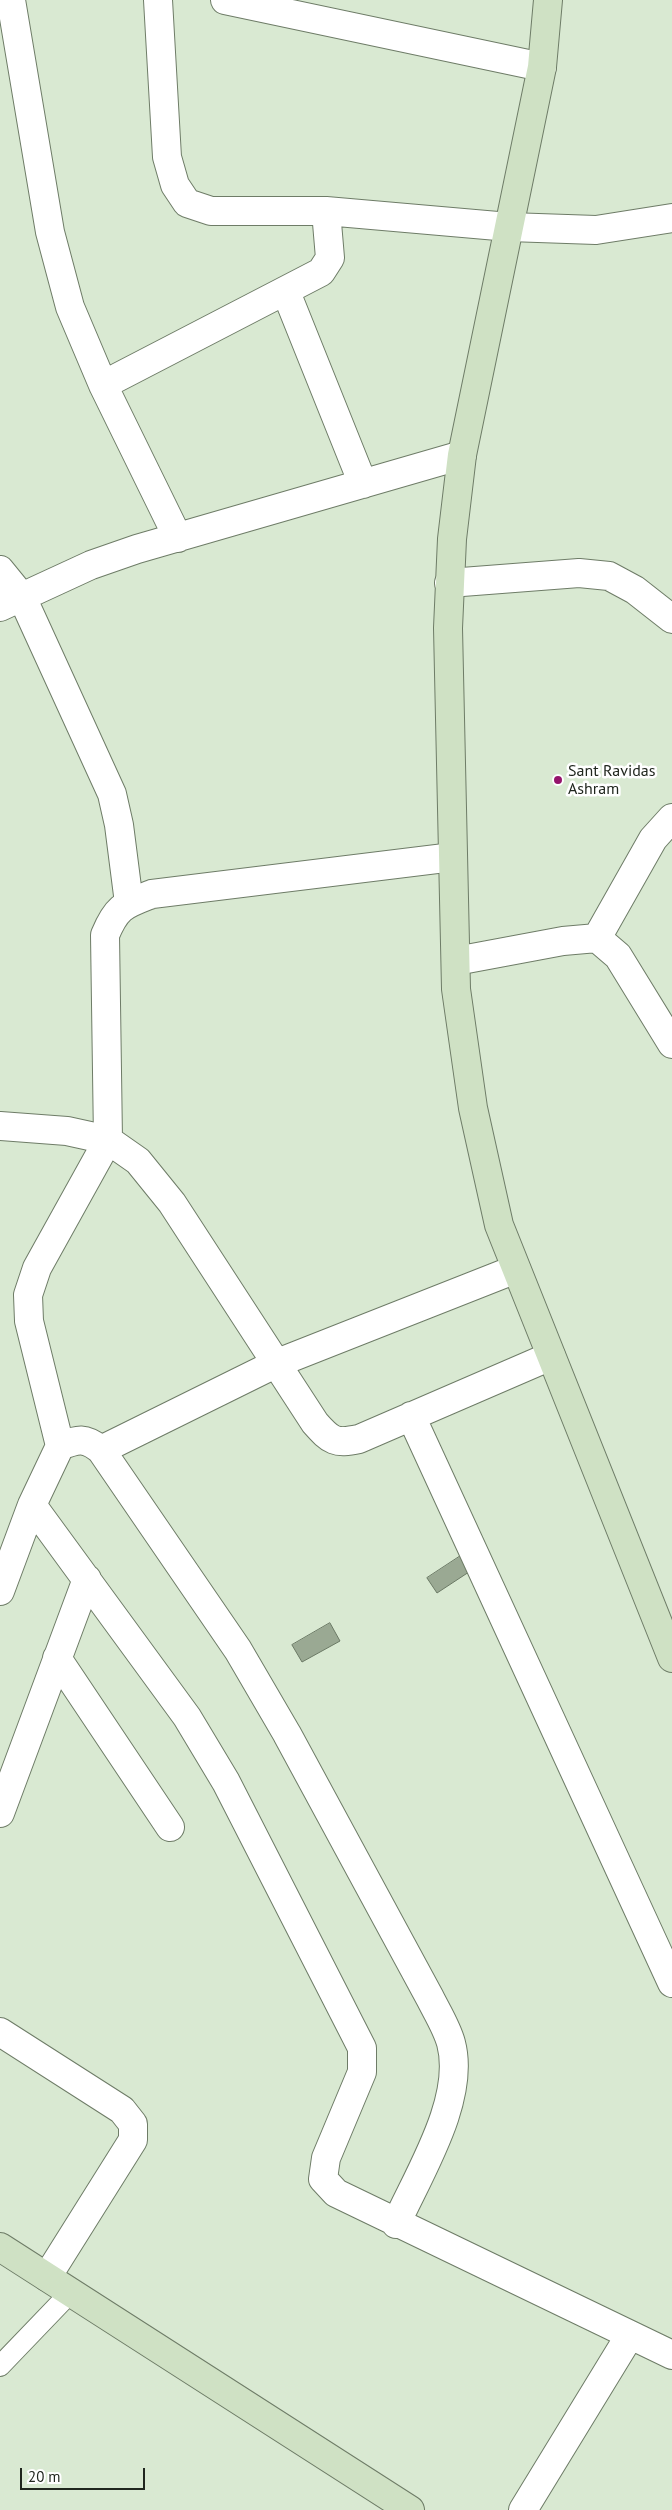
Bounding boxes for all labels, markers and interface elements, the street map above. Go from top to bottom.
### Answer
place label: Sant Ravidas Ashram [568,761,655,799]
marker: Sant Ravidas Ashram [552,774,564,786]
scale bar [22,2458,148,2490]
text: 20 m [28,2467,61,2486]

